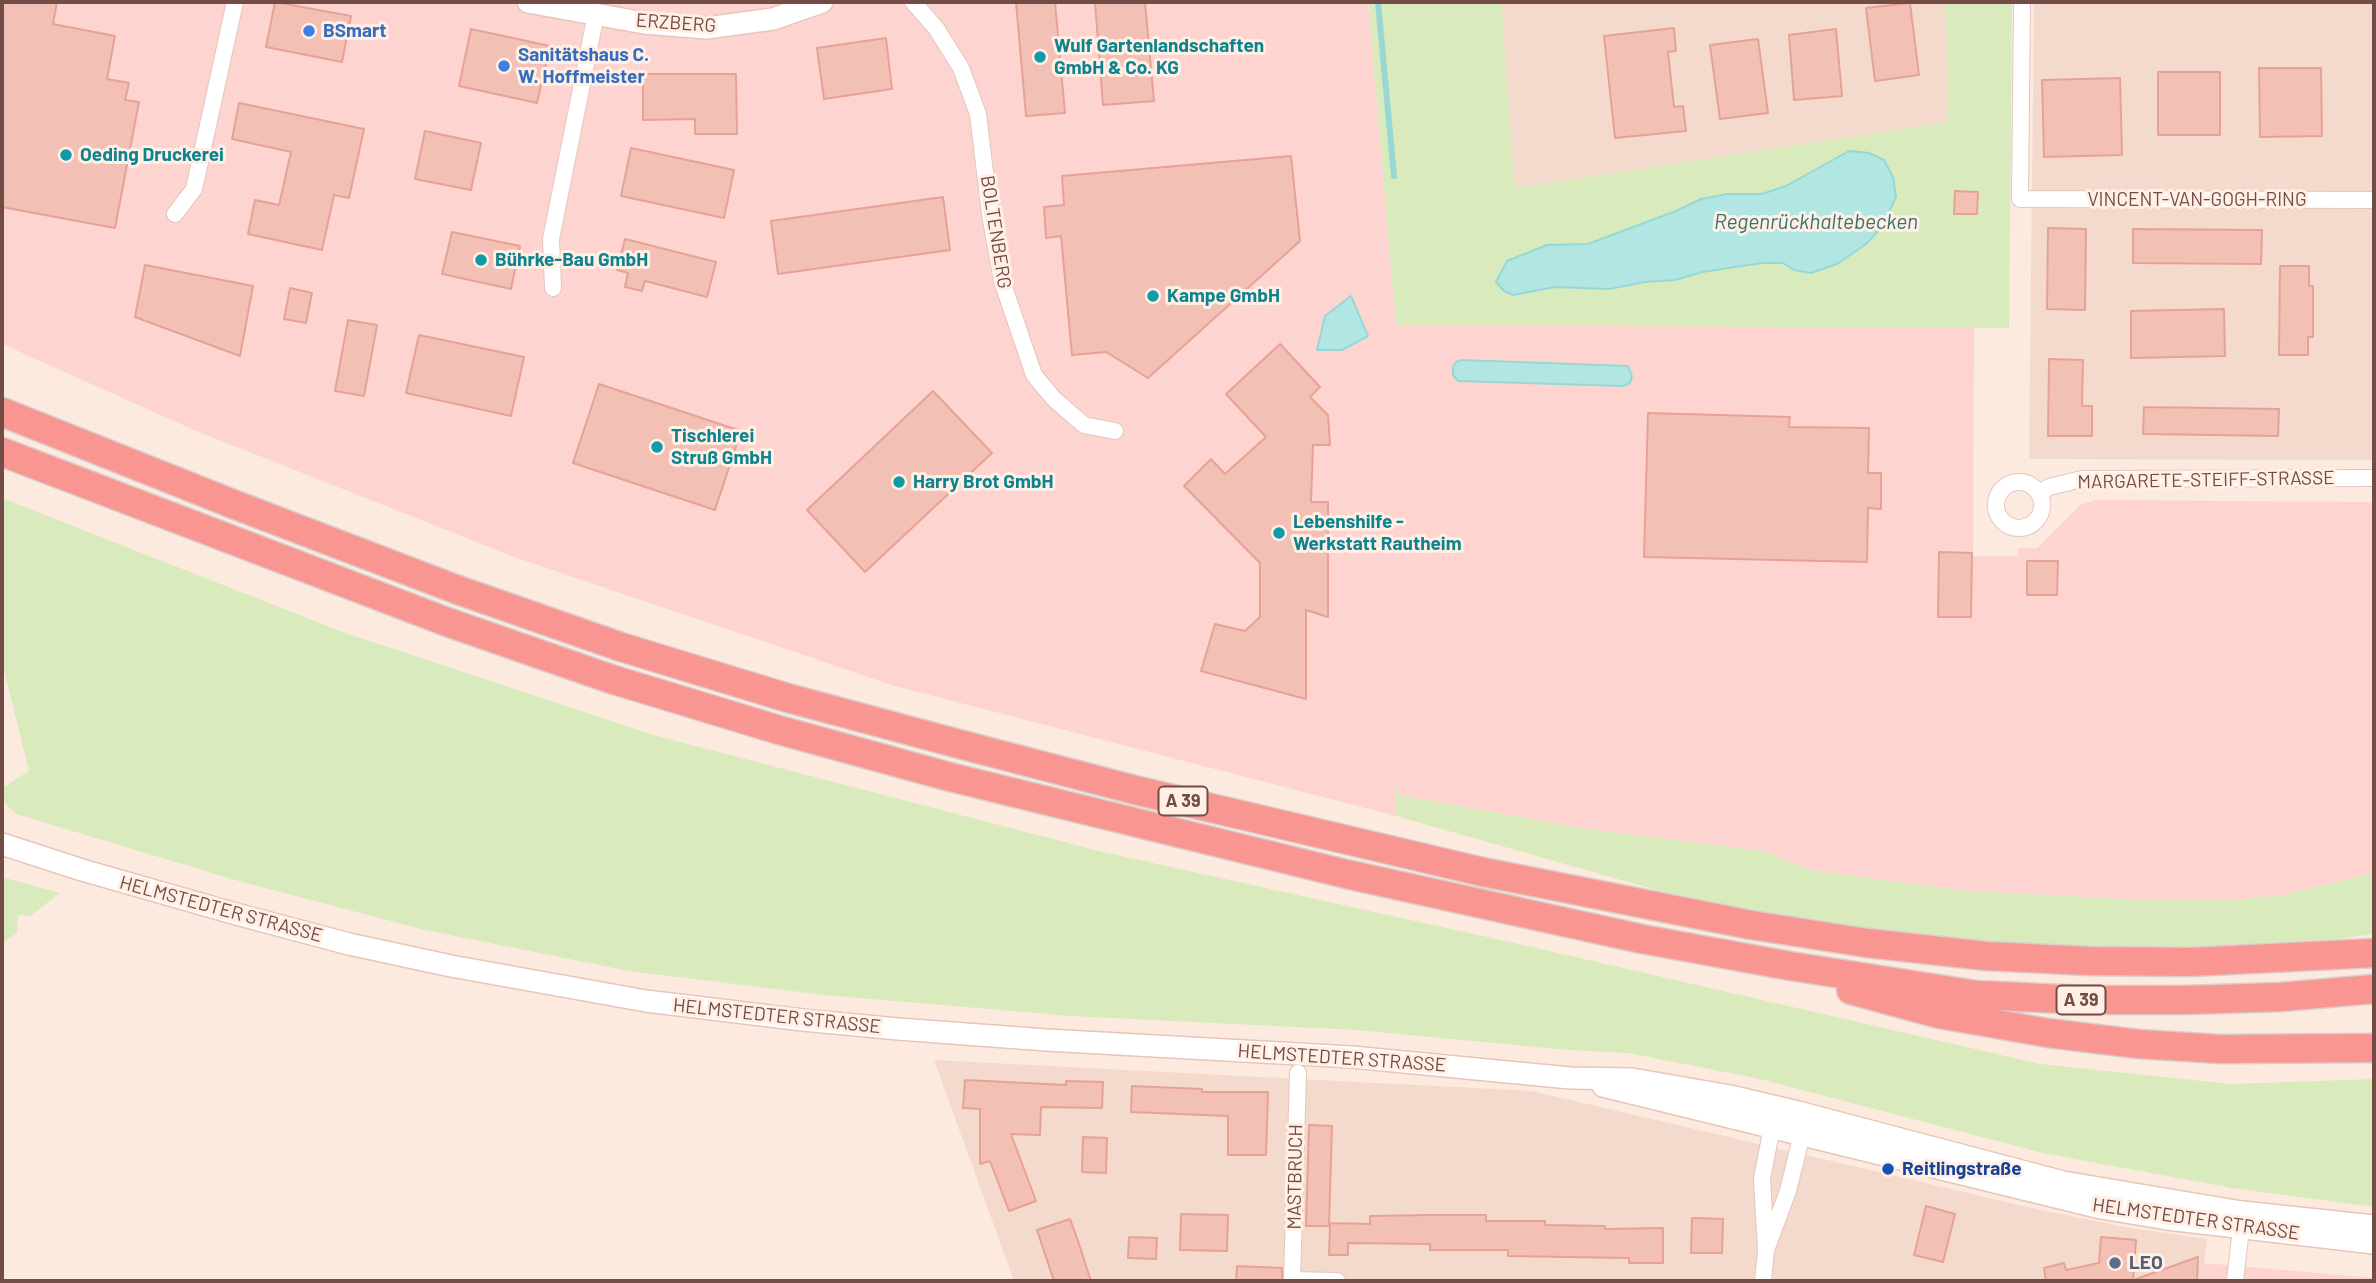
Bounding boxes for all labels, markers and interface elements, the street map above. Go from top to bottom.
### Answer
street label: ERZBERG [635,9,717,37]
place label: BSmart [323,20,387,42]
marker: BSmart [301,23,317,39]
place label: Wulf Gartenlandschaften GmbH & Co. KG [1054,35,1264,79]
place label: Sanitätshaus C. W. Hoffmeister [518,44,649,88]
marker: Wulf Gartenlandschaften GmbH & Co. KG [1032,49,1048,65]
marker: Sanitätshaus C. W. Hoffmeister [496,58,512,74]
place label: Oeding Druckerei [80,144,224,166]
marker: Oeding Druckerei [58,147,74,163]
street label: BOLTENBERG [976,174,1016,290]
street label: VINCENT-VAN-GOGH-RING [2087,189,2307,211]
water label: Regenrückhaltebecken [1714,209,1918,235]
place label: Bührke-Bau GmbH [495,249,648,271]
marker: Bührke-Bau GmbH [473,252,489,268]
place label: Kampe GmbH [1167,285,1280,307]
marker: Kampe GmbH [1145,288,1161,304]
place label: Tischlerei Struß GmbH [671,425,772,469]
marker: Tischlerei Struß GmbH [649,439,665,455]
street label: MARGARETE-STEIFF-STRASSE [2077,466,2335,494]
place label: Harry Brot GmbH [913,471,1053,493]
marker: Harry Brot GmbH [891,474,907,490]
place label: Lebenshilfe - Werkstatt Rautheim [1293,511,1462,555]
marker: Lebenshilfe - Werkstatt Rautheim [1271,525,1287,541]
road number: A 39 [1158,786,1208,816]
street label: HELMSTEDTER STRASSE [117,871,325,947]
road number: A 39 [2056,986,2106,1015]
street label: HELMSTEDTER STRASSE [672,994,882,1038]
street label: HELMSTEDTER STRASSE [1237,1039,1447,1077]
street label: MASTBRUCH [1283,1124,1307,1230]
place label: Reitlingstraße [1902,1158,2022,1180]
marker: Reitlingstraße [1880,1161,1896,1177]
street label: HELMSTEDTER STRASSE [2091,1193,2301,1245]
place label: LEO [2129,1252,2163,1274]
marker: LEO [2107,1255,2123,1271]

